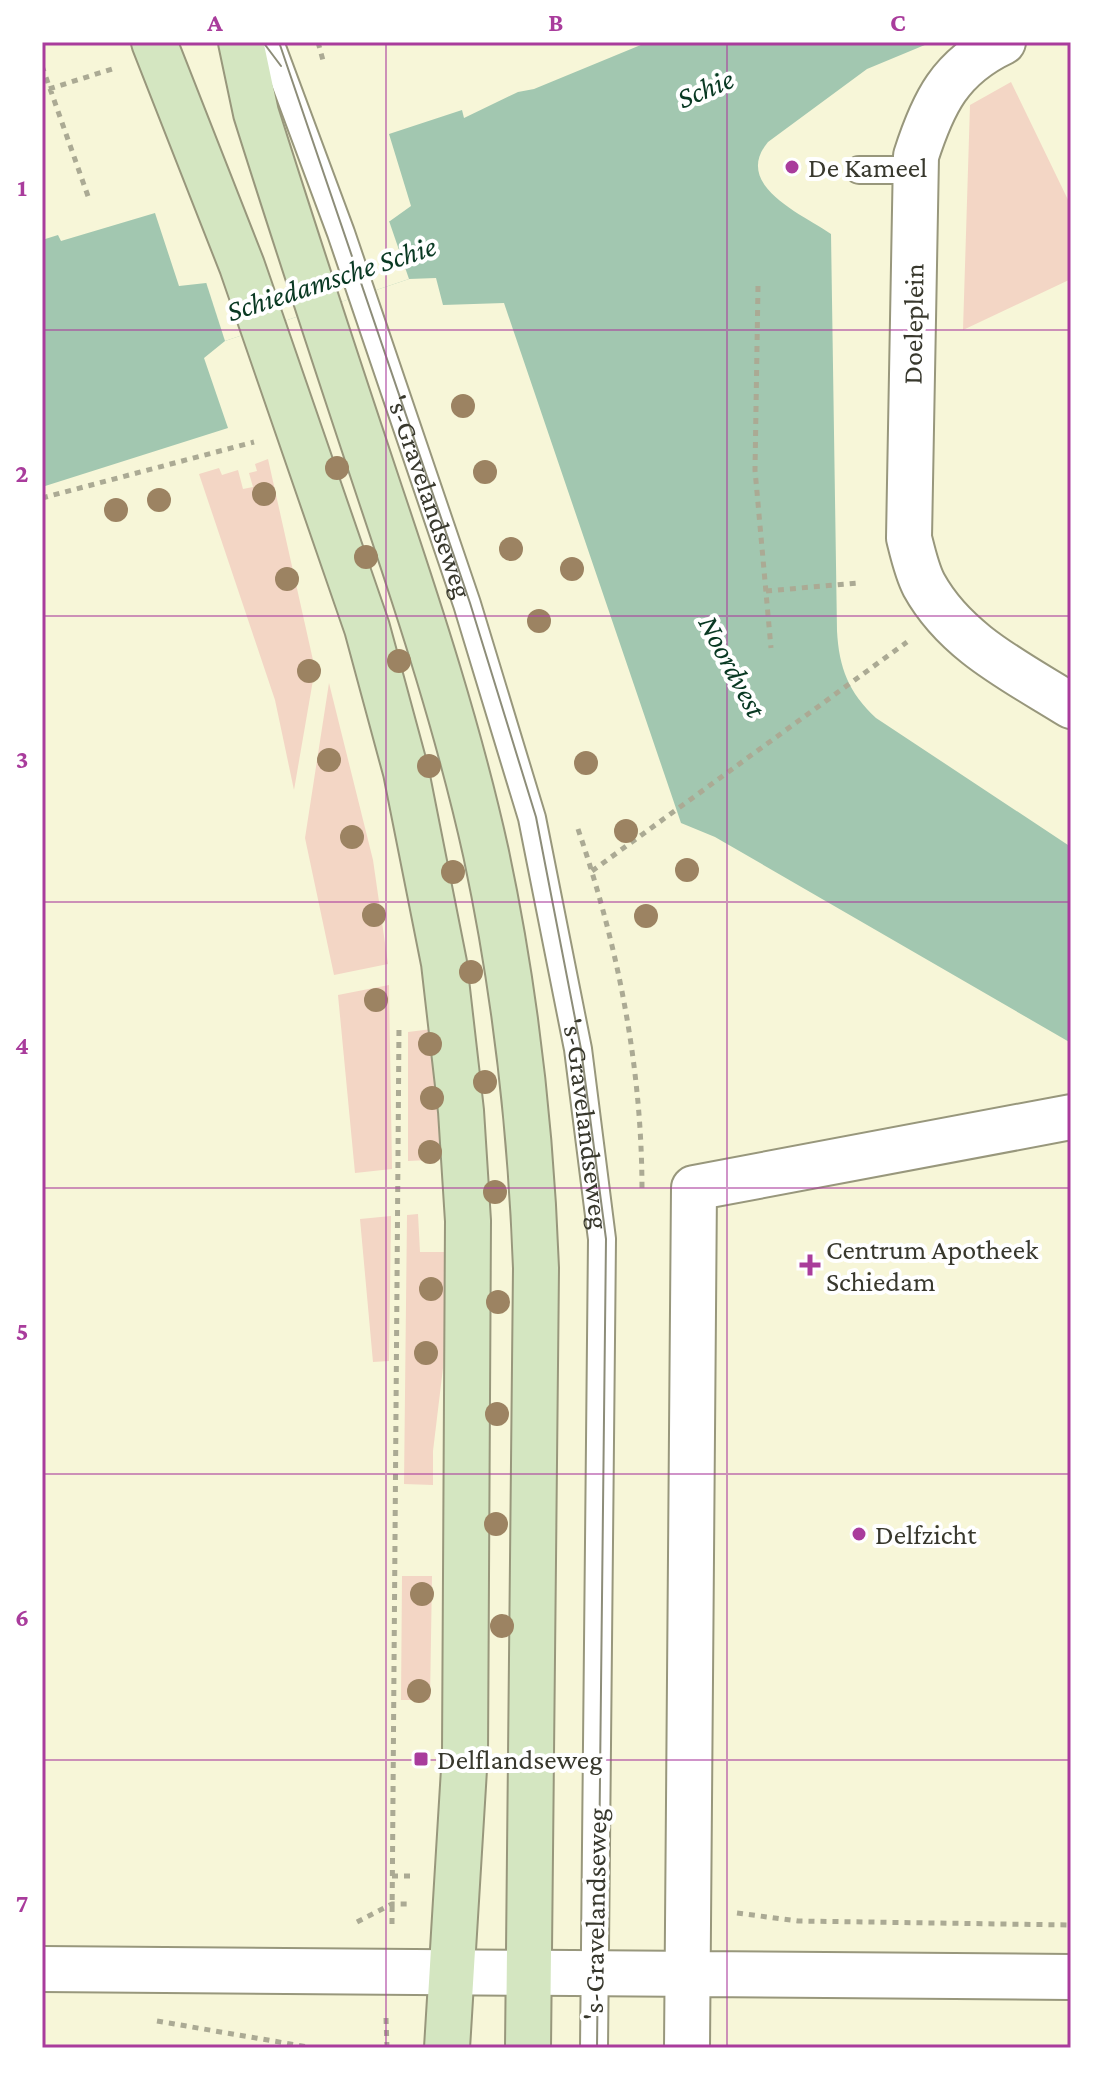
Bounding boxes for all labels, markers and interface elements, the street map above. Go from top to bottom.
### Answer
text: A [206,8,223,37]
text: B [548,8,564,37]
text: C [890,8,906,37]
water label: Schie [672,61,738,115]
place label: De Kameel [808,152,927,183]
marker: De Kameel [783,158,801,176]
text: 1 [17,173,27,202]
water label: Schiedamsche Schie [222,229,440,327]
street label: Doeleplein [896,263,930,385]
street label: 's-Gravelandseweg [382,391,479,602]
text: 2 [15,459,29,488]
water label: Noordvest [692,609,774,724]
text: 3 [16,745,28,774]
street label: 's-Gravelandseweg [557,1016,616,1231]
text: 4 [15,1031,29,1060]
place label: Centrum Apotheek Schiedam [826,1234,1039,1297]
marker: Centrum Apotheek Schiedam [801,1256,819,1274]
text: 5 [16,1317,28,1346]
place label: Delfzicht [875,1519,977,1550]
marker: Delfzicht [850,1525,868,1543]
text: 6 [15,1603,29,1632]
place label: Delflandseweg [437,1744,603,1775]
marker: Delflandseweg [412,1750,430,1768]
street label: 's-Gravelandseweg [578,1807,612,2020]
text: 7 [16,1889,28,1918]

